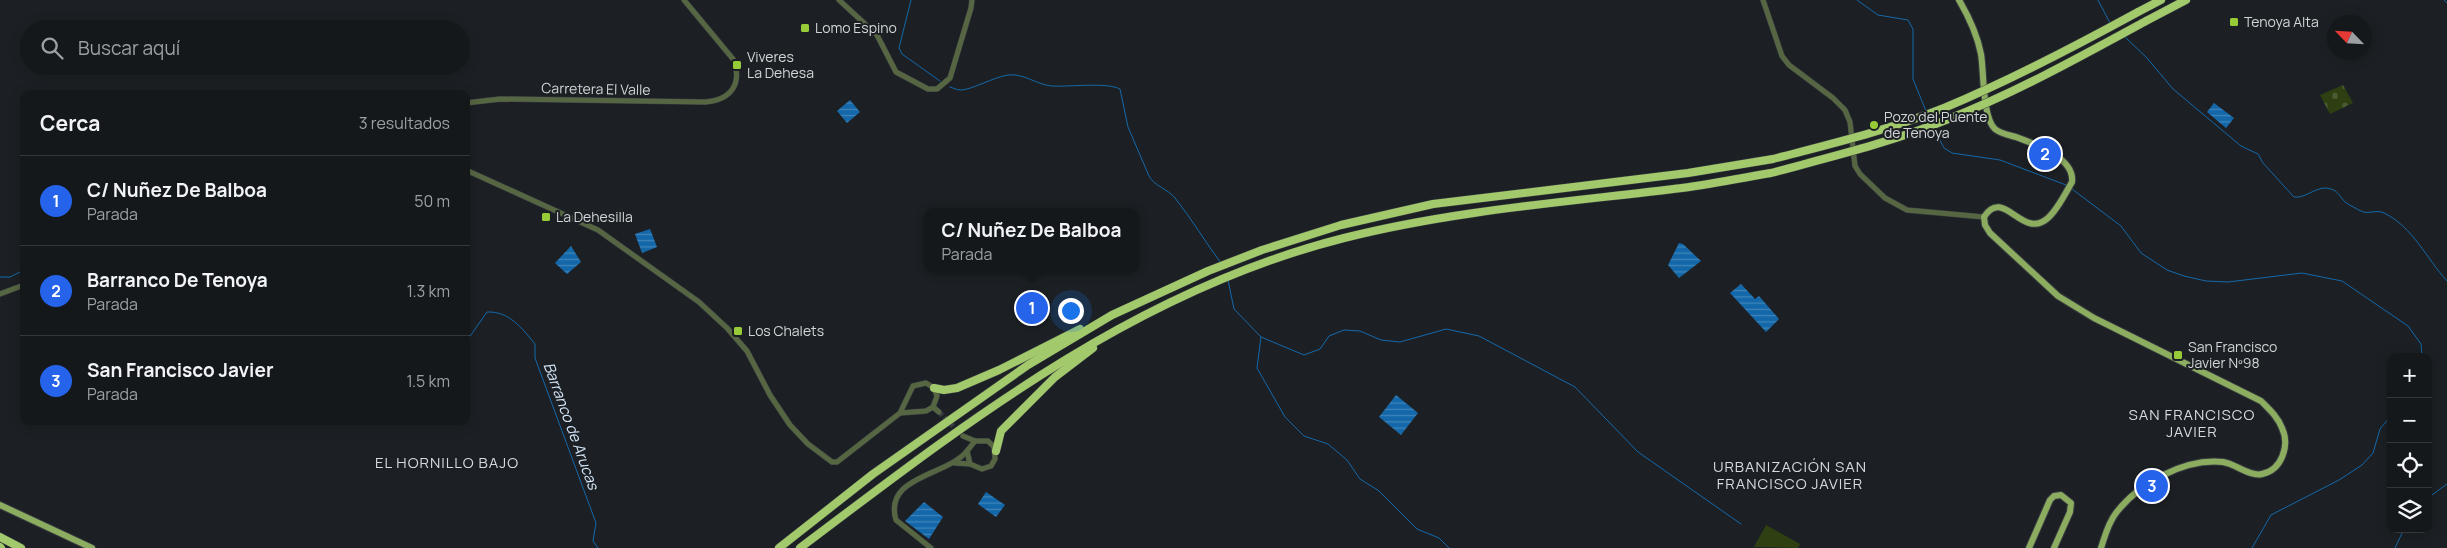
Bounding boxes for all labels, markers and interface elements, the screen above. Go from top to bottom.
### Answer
place label: Tenoya Alta [2244,12,2319,31]
north arrow [2327,15,2372,60]
marker: Tenoya Alta [2228,16,2240,28]
place label: Lomo Espino [815,18,897,37]
search box [20,20,470,75]
marker: Lomo Espino [799,22,811,34]
icon: search [38,34,66,62]
text: Buscar aquí [78,35,180,61]
place label: Viveres La Dehesa [747,47,814,82]
marker: Viveres La Dehesa [731,59,743,71]
street label: Carretera El Valle [541,78,651,99]
place label: Pozo del Puente de Tenoya [1884,107,1987,142]
text: Cerca [40,109,100,137]
text: 3 resultados [359,112,450,134]
marker: Pozo del Puente de Tenoya [1868,119,1880,131]
pin: 2 [2029,135,2061,173]
text: C/ Nuñez De Balboa [87,177,267,203]
text: 1 [52,190,60,212]
text: 50 m [414,190,450,212]
text: Parada [87,203,138,225]
place label: La Dehesilla [556,207,633,226]
popup [924,208,1139,273]
marker: La Dehesilla [540,211,552,223]
text: C/ Nuñez De Balboa [941,217,1122,243]
text: Parada [941,243,992,265]
text: Barranco De Tenoya [87,267,268,293]
text: 2 [51,280,61,302]
text: 1.3 km [407,280,450,302]
pin: 1 [1016,289,1048,327]
text: Parada [87,293,138,315]
your location [1058,298,1084,324]
place label: Los Chalets [748,321,824,340]
marker: Los Chalets [732,325,744,337]
place label: San Francisco Javier Nº98 [2188,337,2277,372]
marker: San Francisco Javier Nº98 [2172,349,2184,361]
map controls [2387,353,2432,533]
button: + [2387,353,2432,398]
text: San Francisco Javier [87,357,273,383]
water label: Barranco de Arucas [539,359,605,493]
text: 3 [51,370,61,392]
text: 1.5 km [406,370,450,392]
text: Parada [87,383,138,405]
button: − [2387,398,2432,443]
district label: SAN FRANCISCO JAVIER [2129,404,2255,442]
button: locate [2387,443,2432,488]
district label: EL HORNILLO BAJO [375,452,519,473]
district label: URBANIZACIÓN SAN FRANCISCO JAVIER [1713,456,1867,494]
pin: 3 [2136,467,2168,505]
button: layers [2387,488,2432,533]

